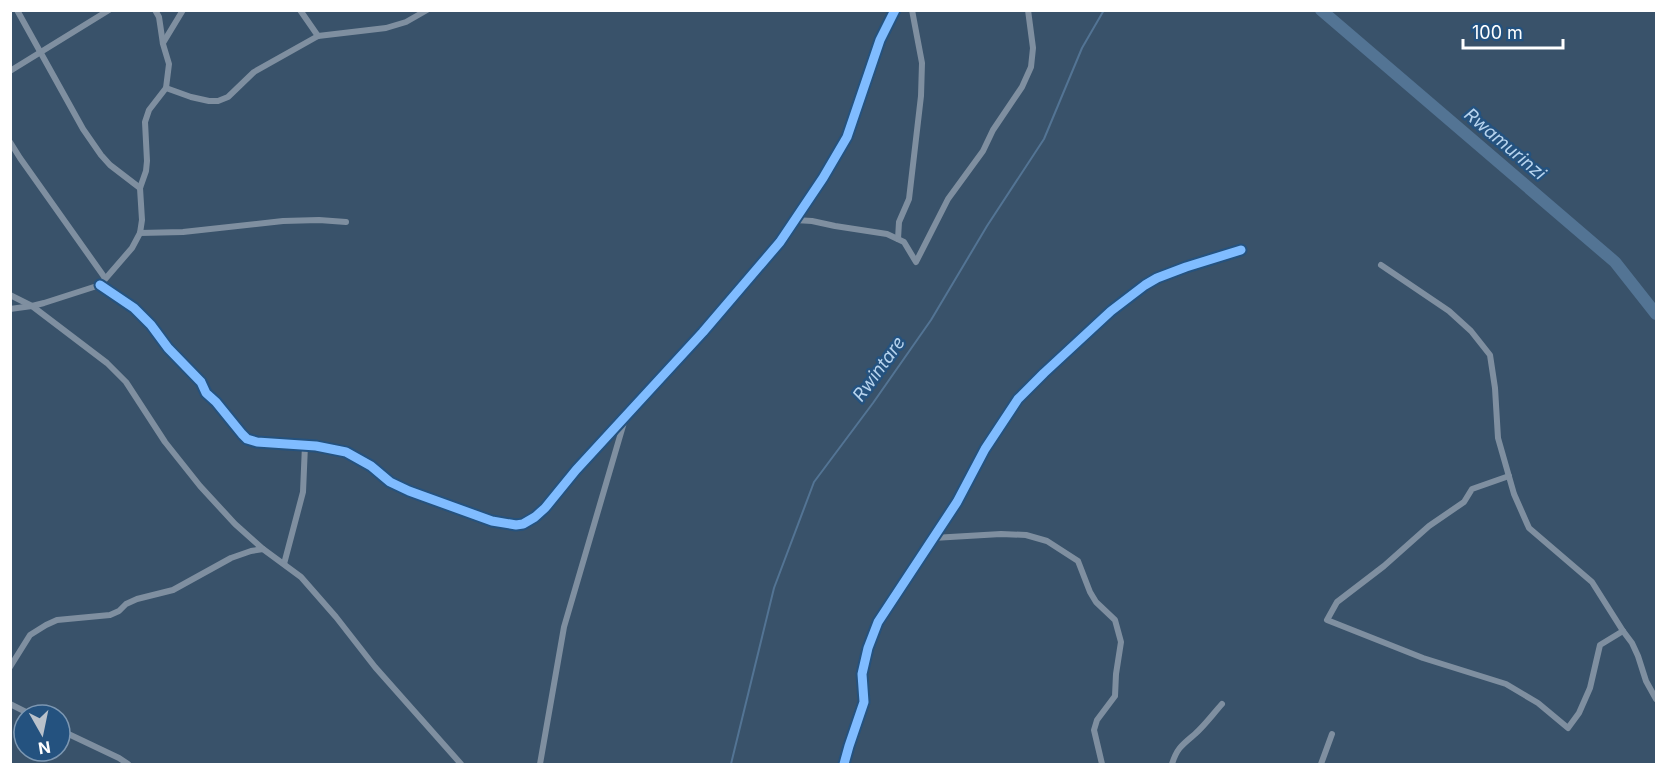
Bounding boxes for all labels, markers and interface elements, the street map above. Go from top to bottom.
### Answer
scale bar [1463,12,1564,50]
text: 100 m [1472,22,1523,43]
water label: Rwamurinzi [1460,103,1551,184]
water label: Rwintare [848,332,909,405]
north arrow [12,703,72,763]
text: N [37,737,52,759]

